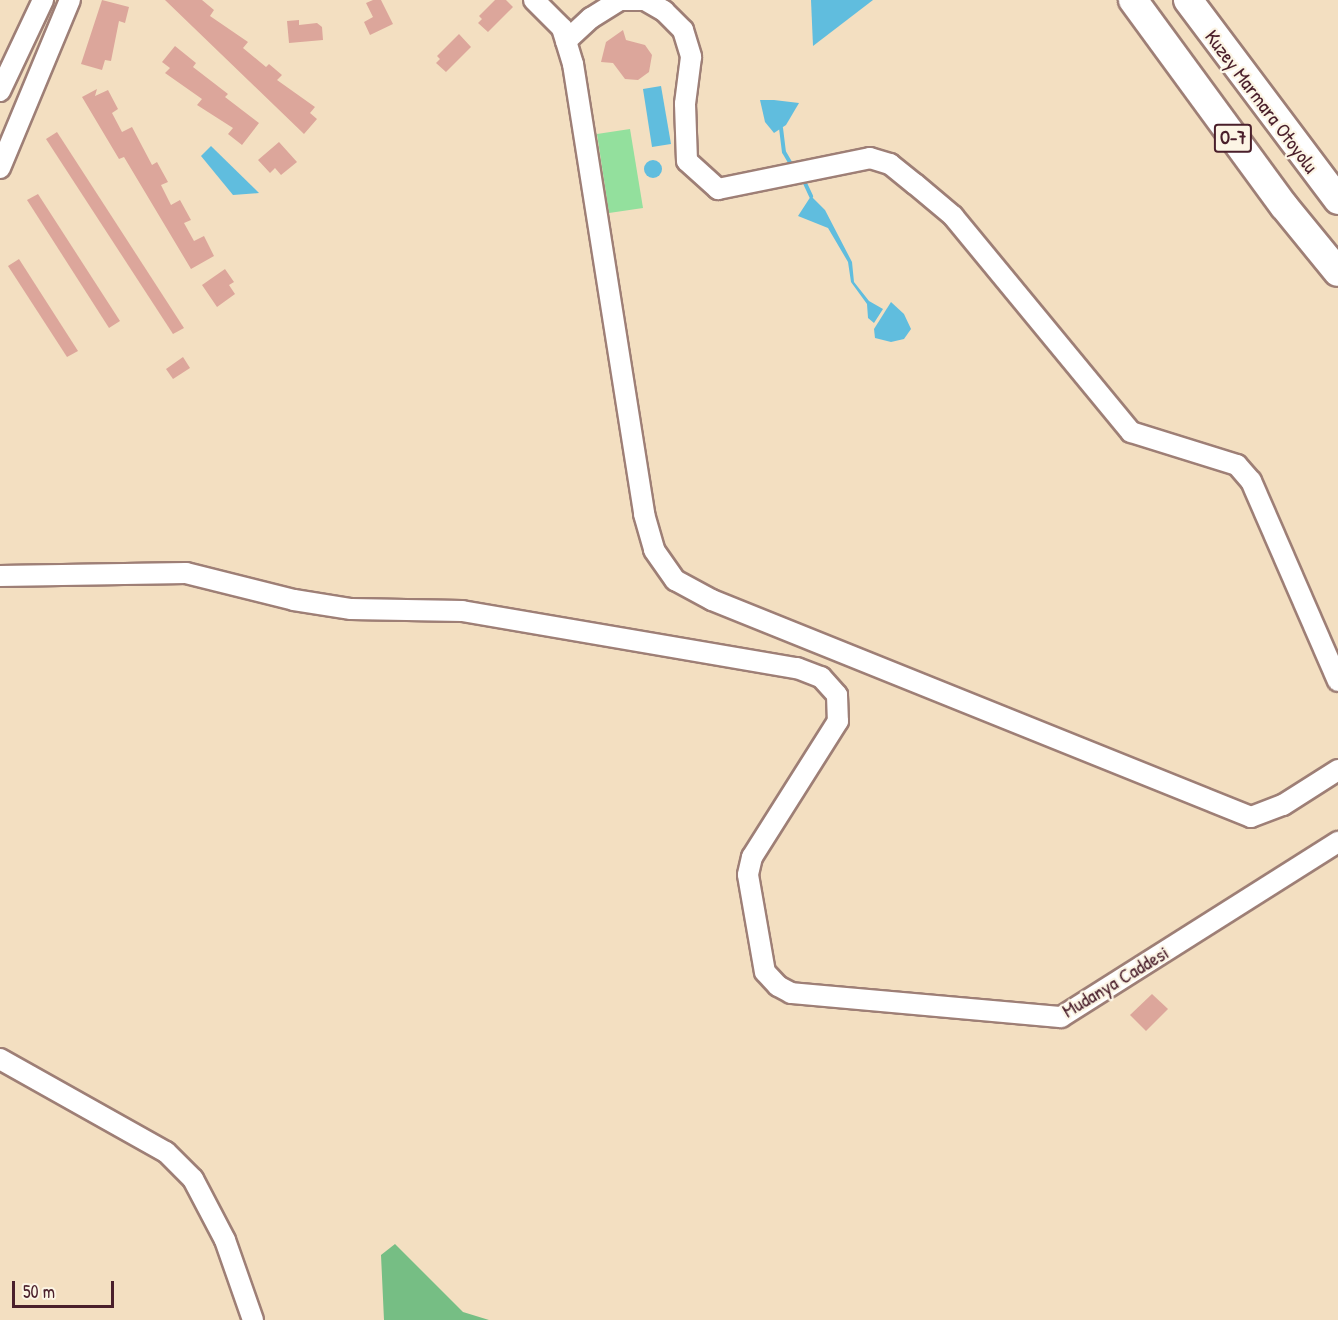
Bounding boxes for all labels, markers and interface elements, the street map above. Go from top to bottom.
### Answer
street label: Kuzey Marmara Otoyolu [1200,25,1324,177]
road number: O-7 [1214,123,1252,153]
street label: Mudanya Caddesi [1057,940,1173,1022]
scale bar [15,1269,117,1307]
text: 50 m [23,1279,55,1304]

